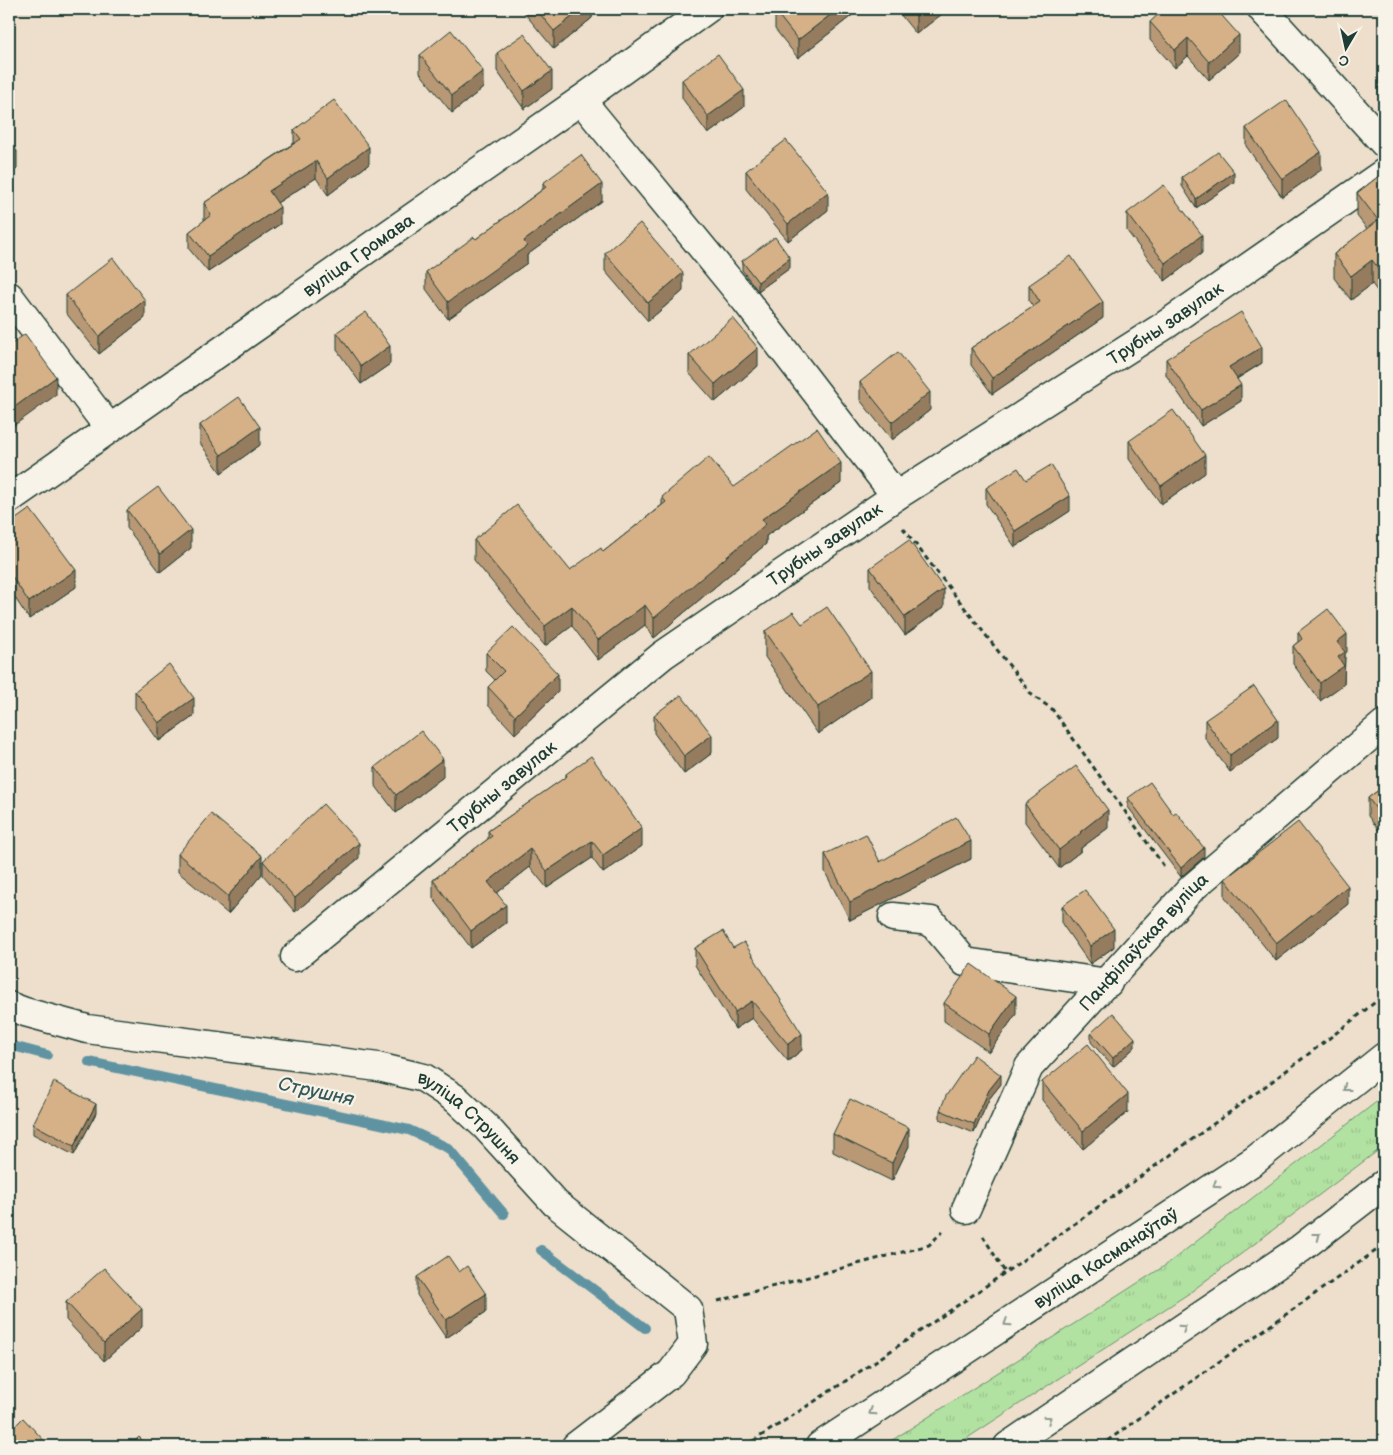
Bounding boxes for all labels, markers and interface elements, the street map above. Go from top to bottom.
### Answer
north arrow [1320,22,1370,72]
text: С [1338,51,1350,70]
street label: вуліца Громава [299,209,418,301]
street label: Трубны завулак [1104,277,1228,370]
street label: Трубны завулак [763,498,887,591]
street label: Трубны завулак [444,736,561,838]
street label: Панфілаўская вуліца [1075,868,1213,1015]
street label: вуліца Струшня [416,1066,525,1168]
water label: Струшня [276,1073,357,1111]
one-way arrow [1343,1082,1352,1090]
one-way arrow [1213,1179,1222,1189]
street label: вуліца Касманаўтаў [1030,1203,1182,1313]
one-way arrow [1311,1234,1320,1242]
one-way arrow [1004,1317,1013,1326]
one-way arrow [1177,1325,1187,1334]
one-way arrow [868,1406,877,1415]
one-way arrow [1042,1416,1052,1425]

